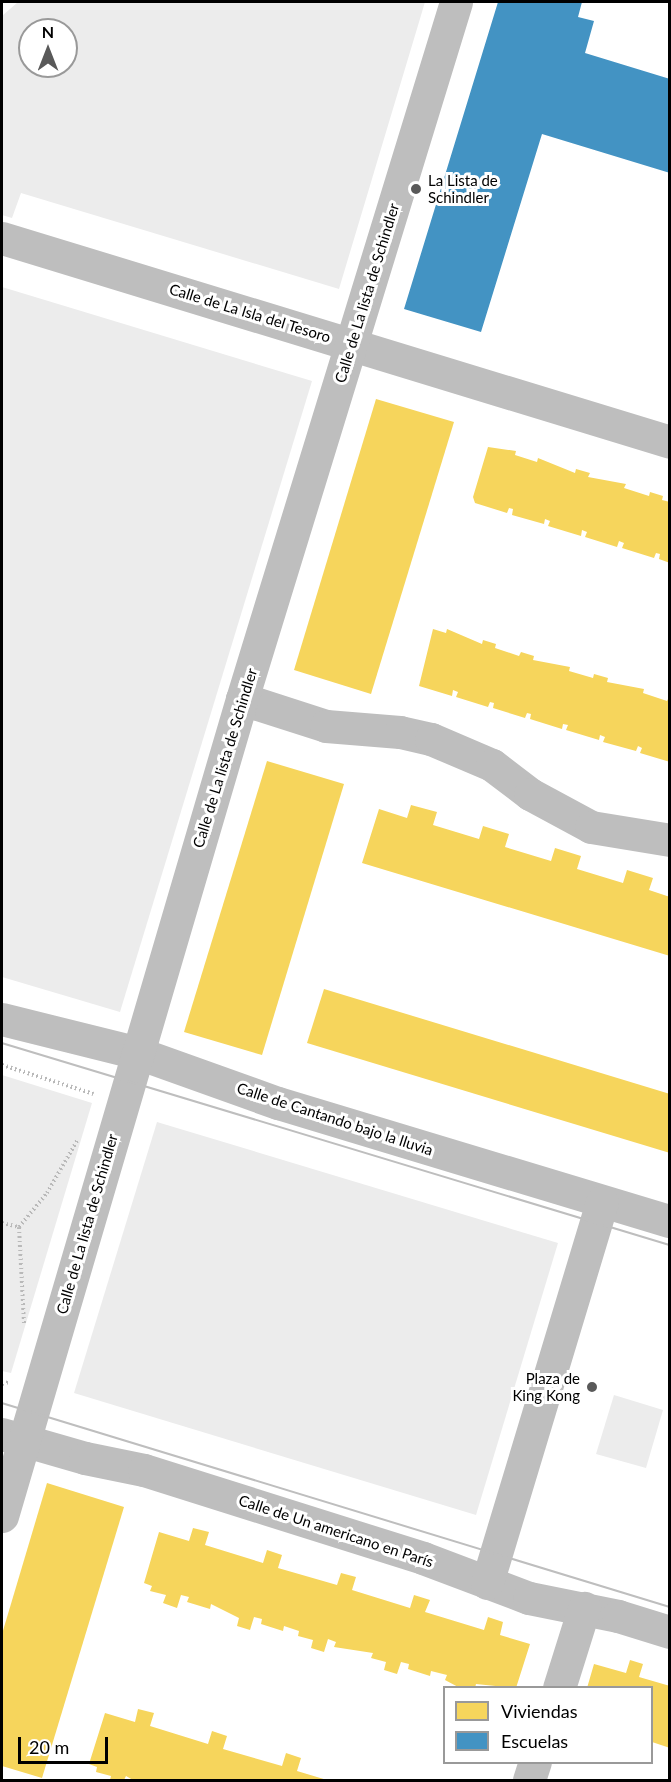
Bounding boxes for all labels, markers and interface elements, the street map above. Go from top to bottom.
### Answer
north arrow [18,18,78,78]
text: N [42,22,54,41]
place label: La Lista de Schindler [428,171,498,206]
marker: La Lista de Schindler [409,182,423,196]
street label: Calle de La lista de Schindler [331,201,403,385]
street label: Calle de La Isla del Tesoro [167,280,333,346]
street label: Calle de La lista de Schindler [189,666,261,850]
street label: Calle de Cantando bajo la lluvia [235,1079,435,1159]
street label: Calle de La lista de Schindler [53,1132,121,1316]
place label: Plaza de King Kong [512,1369,580,1404]
marker: Plaza de King Kong [585,1380,599,1394]
street label: Calle de Un americano en París [236,1491,436,1571]
legend [443,1686,653,1764]
text: Viviendas [501,1700,577,1722]
scale bar [21,1725,111,1763]
text: Escuelas [501,1730,568,1752]
text: 20 m [29,1736,69,1758]

